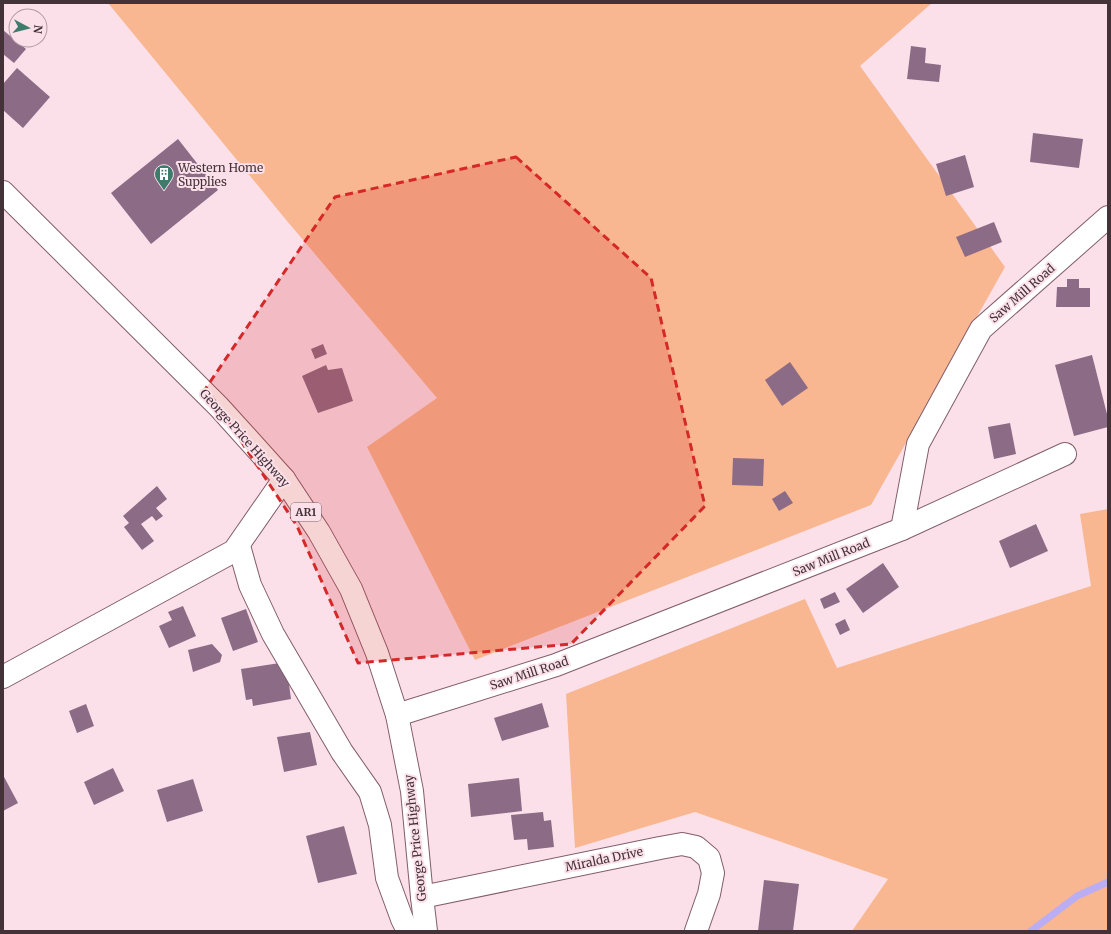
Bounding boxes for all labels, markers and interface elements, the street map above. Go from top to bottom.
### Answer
north arrow [8,8,48,48]
text: N [30,24,45,35]
place label: Western Home Supplies [177,160,263,189]
building icon: Western Home Supplies [153,163,175,191]
street label: Saw Mill Road [986,260,1058,326]
street label: George Price Highway [197,386,293,490]
road number: AR1 [291,503,321,521]
street label: Saw Mill Road [790,535,872,579]
street label: Saw Mill Road [488,653,570,693]
street label: George Price Highway [401,774,429,902]
street label: Miralda Drive [564,843,644,875]

